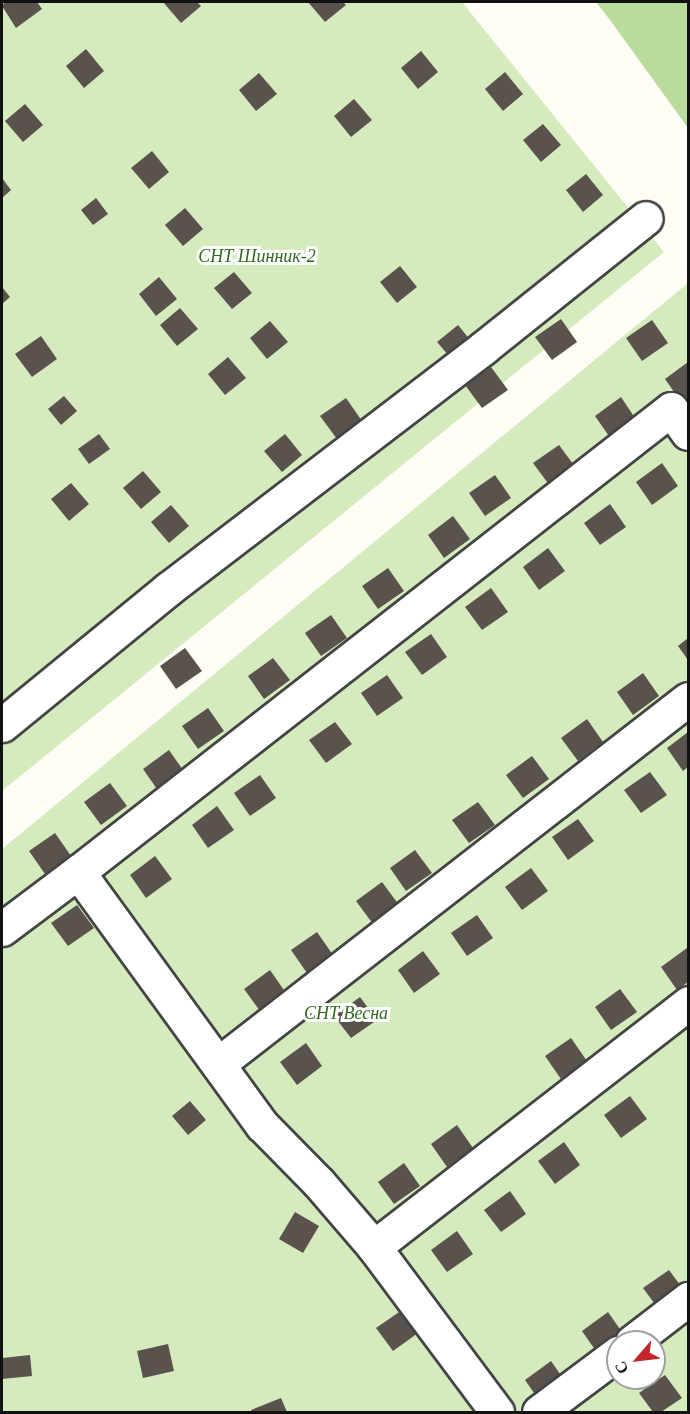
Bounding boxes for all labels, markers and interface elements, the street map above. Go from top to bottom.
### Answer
park label: СНТ Шинник-2 [198,245,316,267]
park label: СНТ Весна [304,1002,388,1024]
north arrow [606,1330,666,1390]
text: С [611,1359,632,1377]

